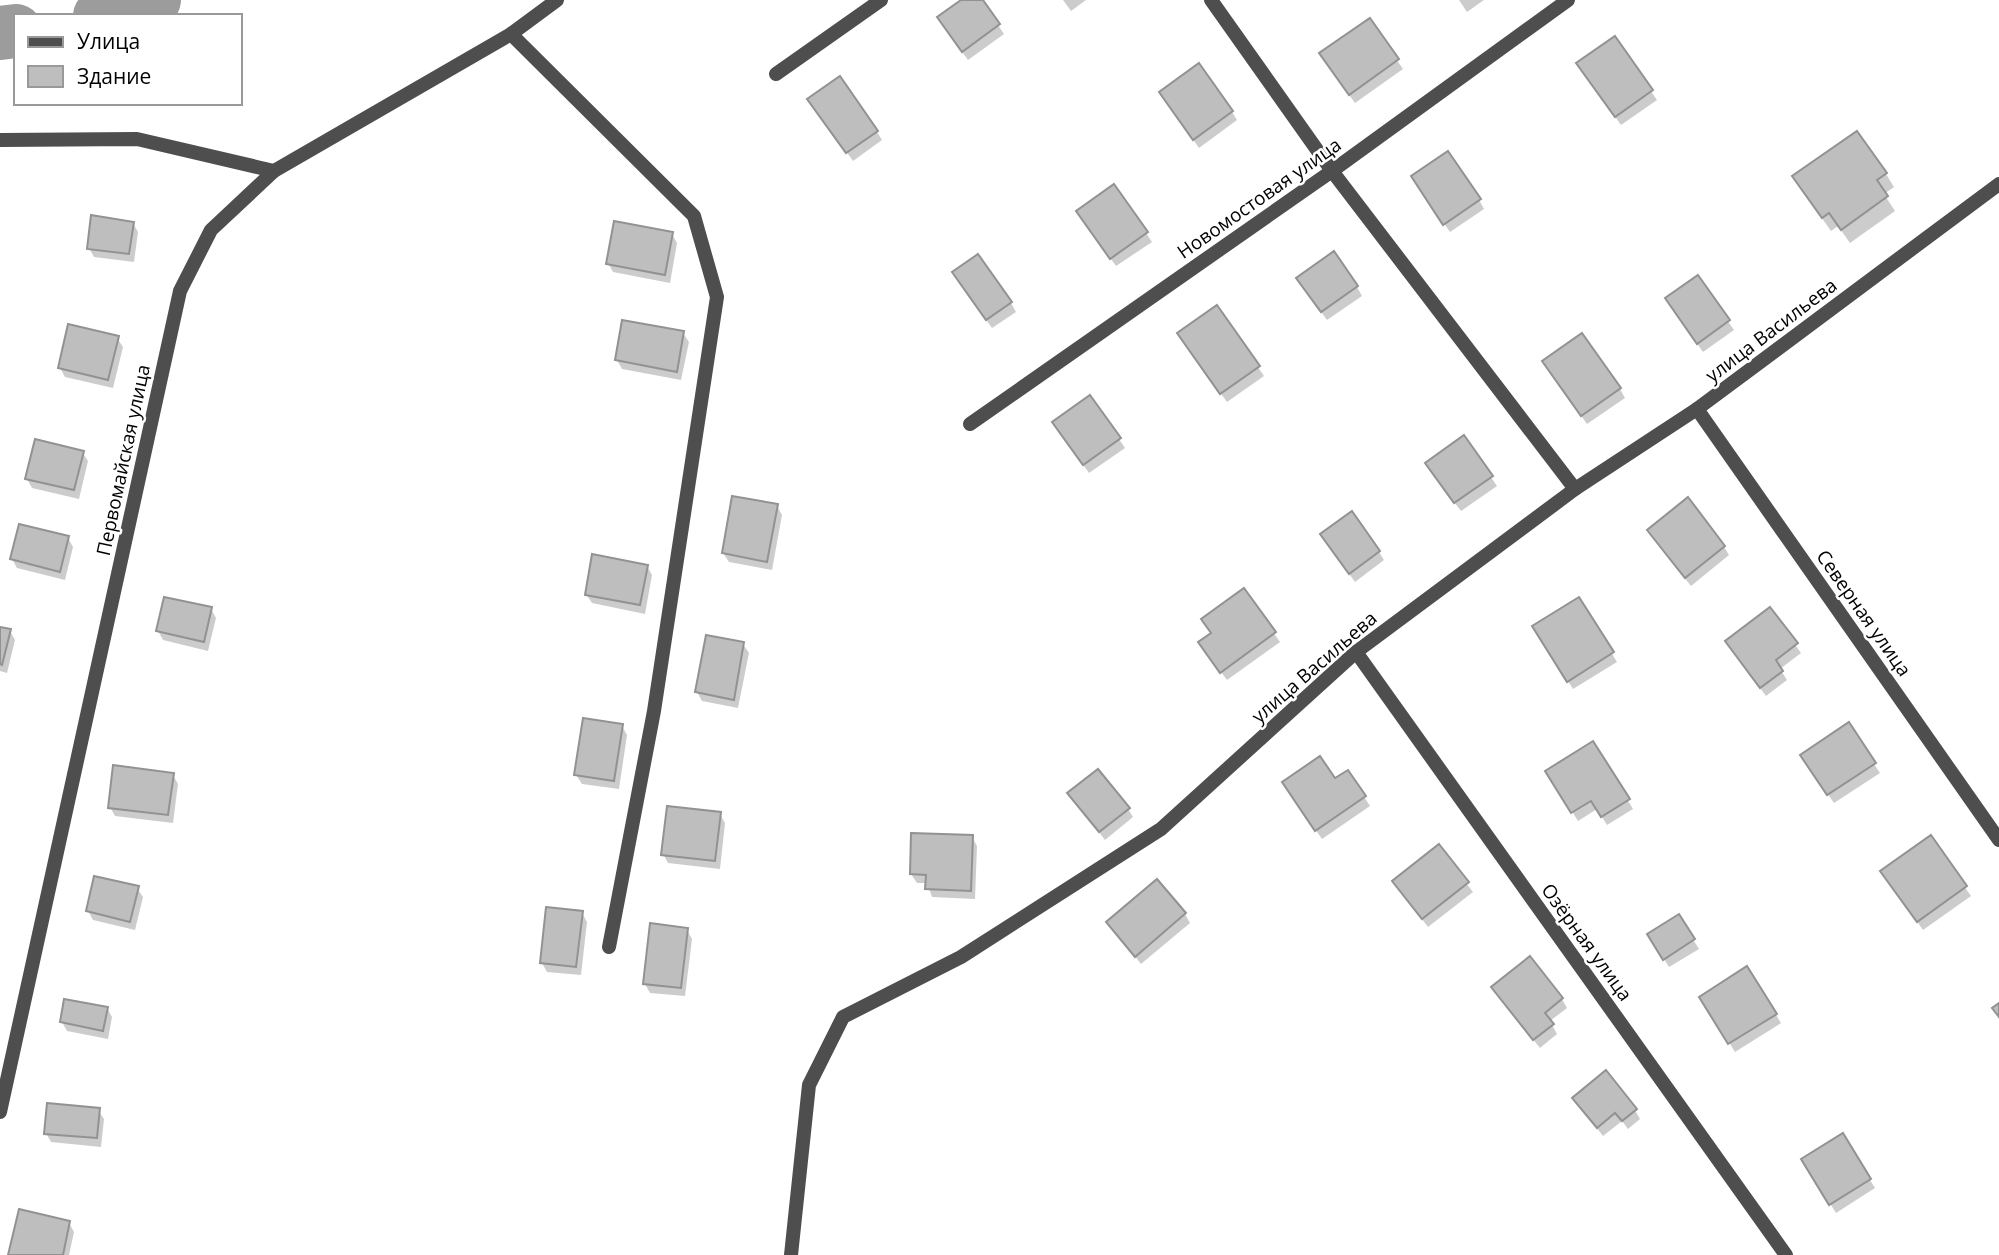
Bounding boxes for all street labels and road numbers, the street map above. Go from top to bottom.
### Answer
street label: Новомостовая улица [1172,132,1346,264]
street label: улица Васильева [1700,272,1842,388]
street label: Первомайская улица [90,362,156,558]
street label: Северная улица [1811,545,1917,681]
street label: улица Васильева [1246,605,1382,729]
street label: Озёрная улица [1536,878,1638,1006]

